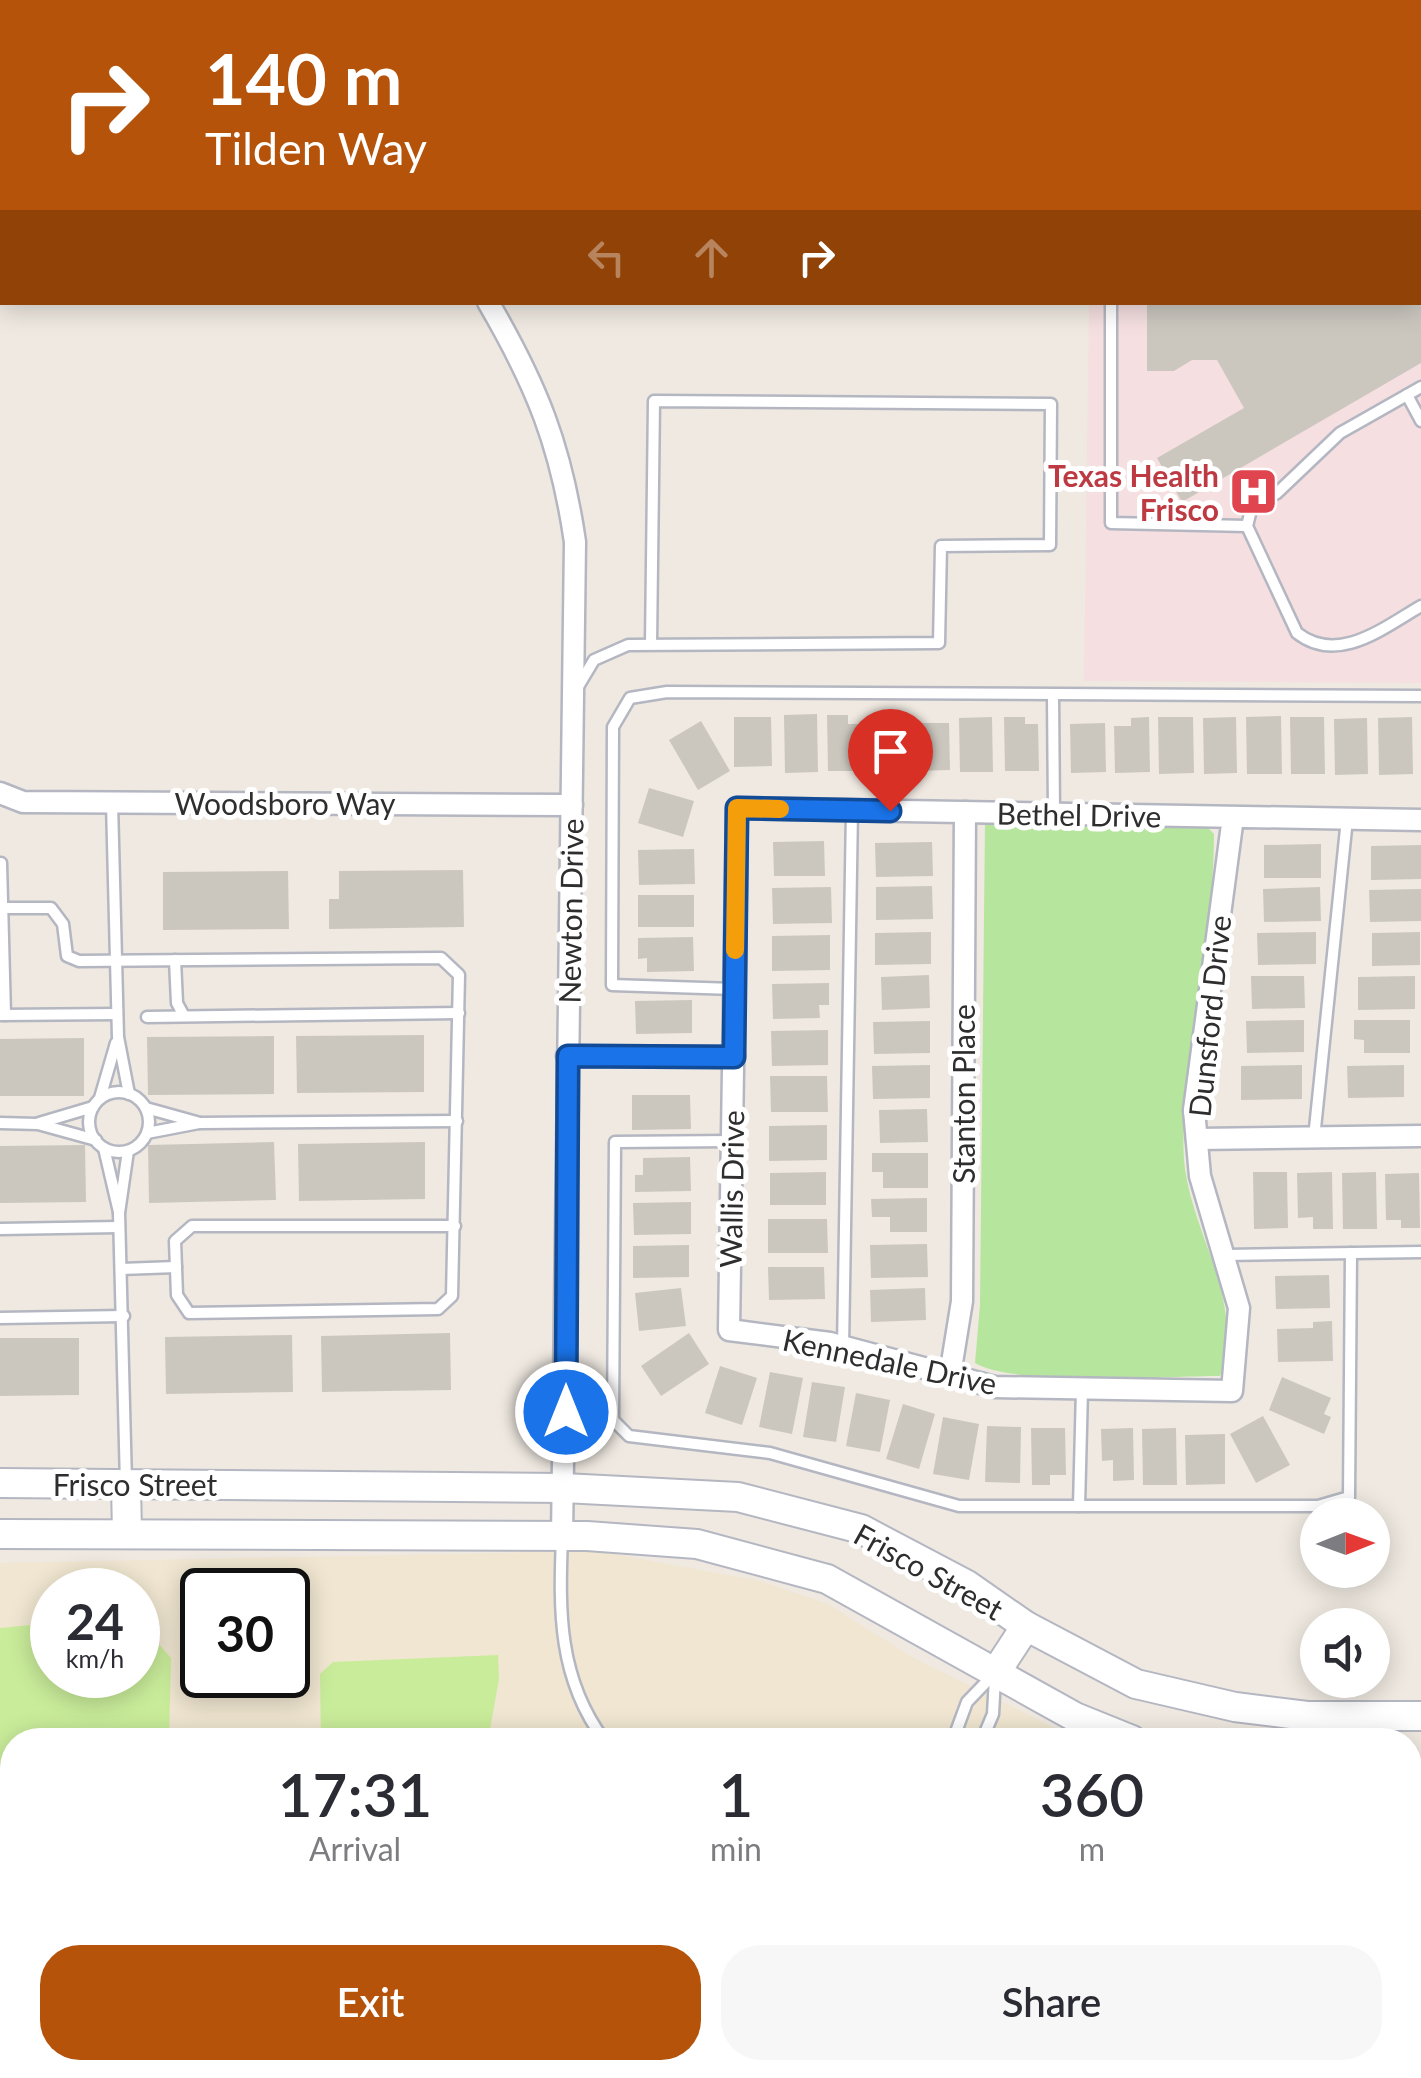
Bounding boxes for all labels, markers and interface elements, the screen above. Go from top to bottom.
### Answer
text: 140 m [205,36,402,120]
icon: right [40,40,170,170]
text: Tilden Way [205,121,427,175]
icon: left [579,230,634,285]
icon: ahead [684,230,739,285]
icon: right [789,230,844,285]
place label: Texas Health Frisco [1048,457,1219,527]
hospital icon: Texas Health Frisco [1228,466,1280,518]
pin [848,709,933,812]
icon: arrive [863,724,918,779]
street label: Woodsboro Way [175,785,396,821]
street label: Bethel Drive [996,795,1162,833]
street label: Newton Drive [550,818,590,1004]
street label: Dunsford Drive [1181,913,1237,1119]
street label: Stanton Place [945,1004,981,1184]
street label: Wallis Drive [712,1110,750,1268]
street label: Kennedale Drive [780,1321,1000,1401]
position arrow [514,1360,618,1464]
street label: Frisco Street [53,1466,218,1502]
north arrow [1300,1498,1390,1588]
map controls [1300,1498,1390,1698]
street label: Frisco Street [848,1515,1010,1627]
speed limit sign: 30 [180,1568,310,1698]
text: 24 [66,1591,124,1651]
button: sound [1300,1608,1390,1698]
text: km/h [66,1643,124,1673]
text: 17:31 [278,1758,432,1830]
text: 1 [719,1758,753,1830]
text: 360 [1040,1758,1144,1830]
text: Arrival [309,1829,401,1868]
text: min [710,1829,762,1868]
text: m [1079,1829,1105,1868]
button: Exit [40,1945,701,2060]
button: Share [721,1945,1382,2060]

